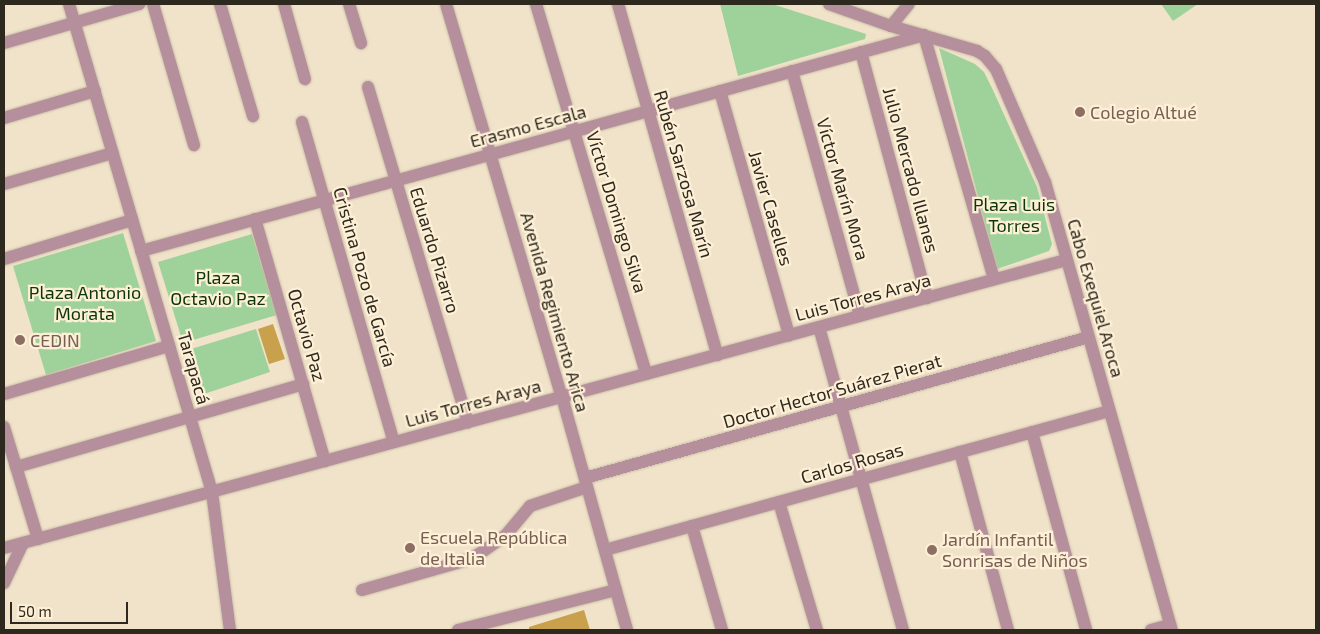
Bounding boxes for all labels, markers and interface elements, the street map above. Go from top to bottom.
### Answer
street label: Julio Mercado Illanes [878,85,944,255]
street label: Rubén Sarzosa Marín [650,88,718,260]
street label: Erasmo Escala [468,100,588,152]
place label: Colegio Altué [1090,101,1197,123]
marker: Colegio Altué [1074,106,1086,118]
street label: Víctor Marín Mora [812,115,874,263]
street label: Víctor Domingo Silva [582,128,652,296]
street label: Javier Caselles [744,148,798,268]
street label: Eduardo Pizarro [406,184,464,316]
street label: Cristina Pozo de García [329,185,401,369]
park label: Plaza Luis Torres [973,194,1055,236]
street label: Avenida Regimiento Arica [516,209,594,415]
street label: Cabo Exequiel Aroca [1063,216,1129,380]
park label: Plaza Octavio Paz [170,267,266,310]
street label: Luis Torres Araya [792,268,934,326]
park label: Plaza Antonio Morata [29,282,141,324]
street label: Octavio Paz [283,286,331,384]
place label: CEDIN [30,329,80,351]
street label: Tarapacá [173,329,215,407]
marker: CEDIN [14,334,26,346]
street label: Doctor Hector Suárez Pierat [720,349,944,433]
street label: Luis Torres Araya [402,374,544,432]
street label: Carlos Rosas [798,438,906,488]
place label: Escuela República de Italia [420,527,567,570]
place label: Jardín Infantil Sonrisas de Niños [942,529,1088,572]
marker: Escuela República de Italia [404,542,416,554]
marker: Jardín Infantil Sonrisas de Niños [926,544,938,556]
scale bar [12,592,130,624]
text: 50 m [18,602,52,620]

